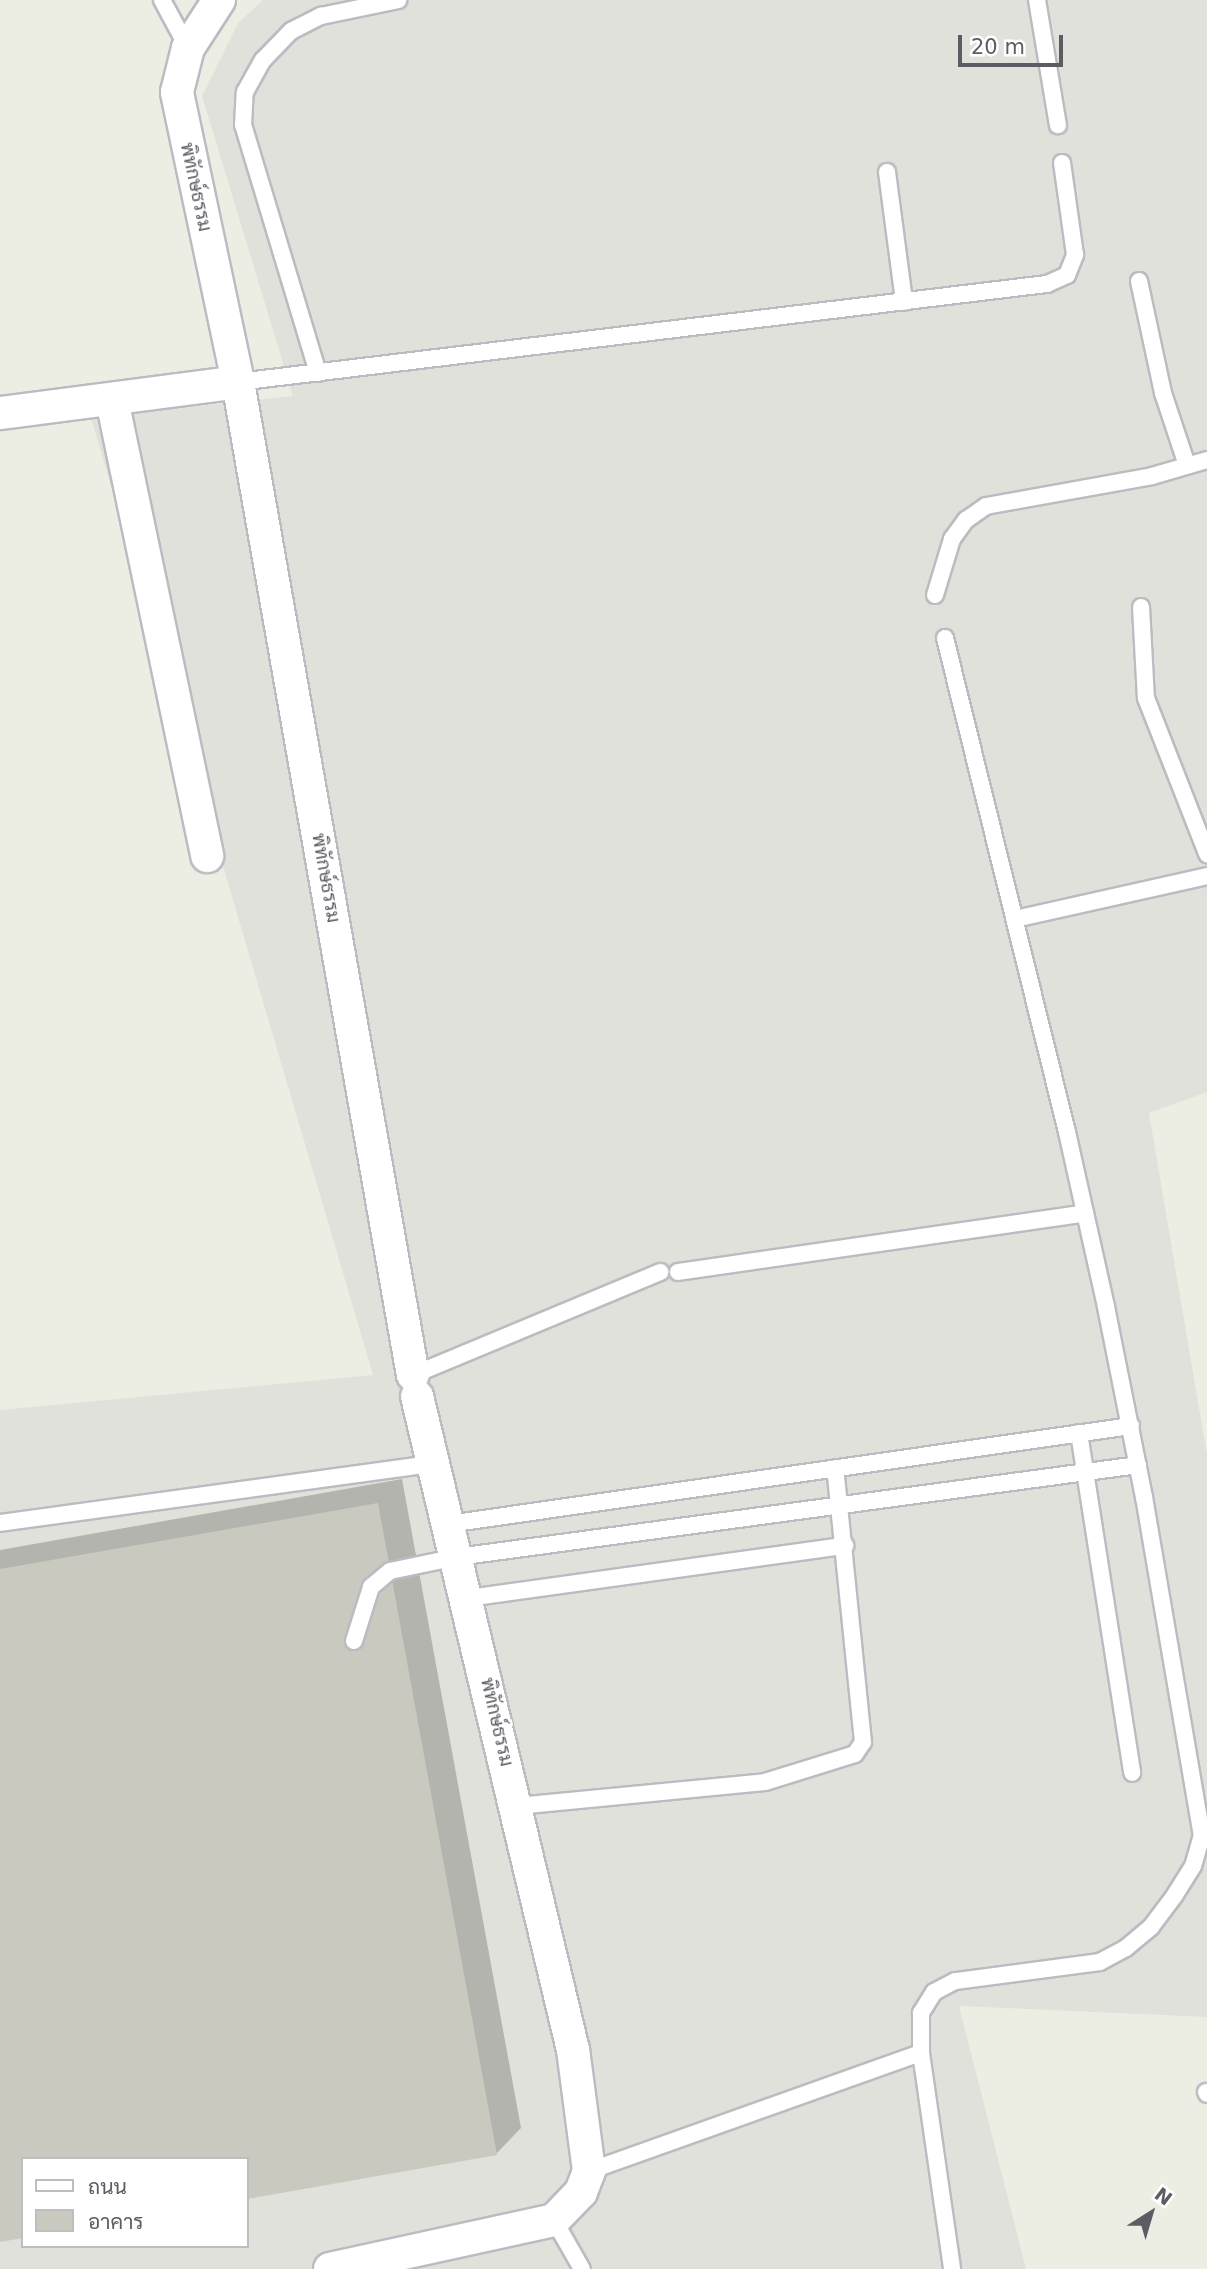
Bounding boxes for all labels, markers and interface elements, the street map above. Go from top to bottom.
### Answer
scale bar [962,21,1067,65]
text: 20 m [971,35,1025,59]
street label: พิทักษ์ธรรม [175,140,217,234]
street label: พิทักษ์ธรรม [307,832,345,924]
street label: พิทักษ์ธรรม [476,1675,518,1769]
legend [21,2157,248,2248]
text: ถนน [88,2175,127,2199]
north arrow [1116,2178,1186,2248]
text: N [1151,2183,1177,2210]
text: อาคาร [88,2210,144,2234]

